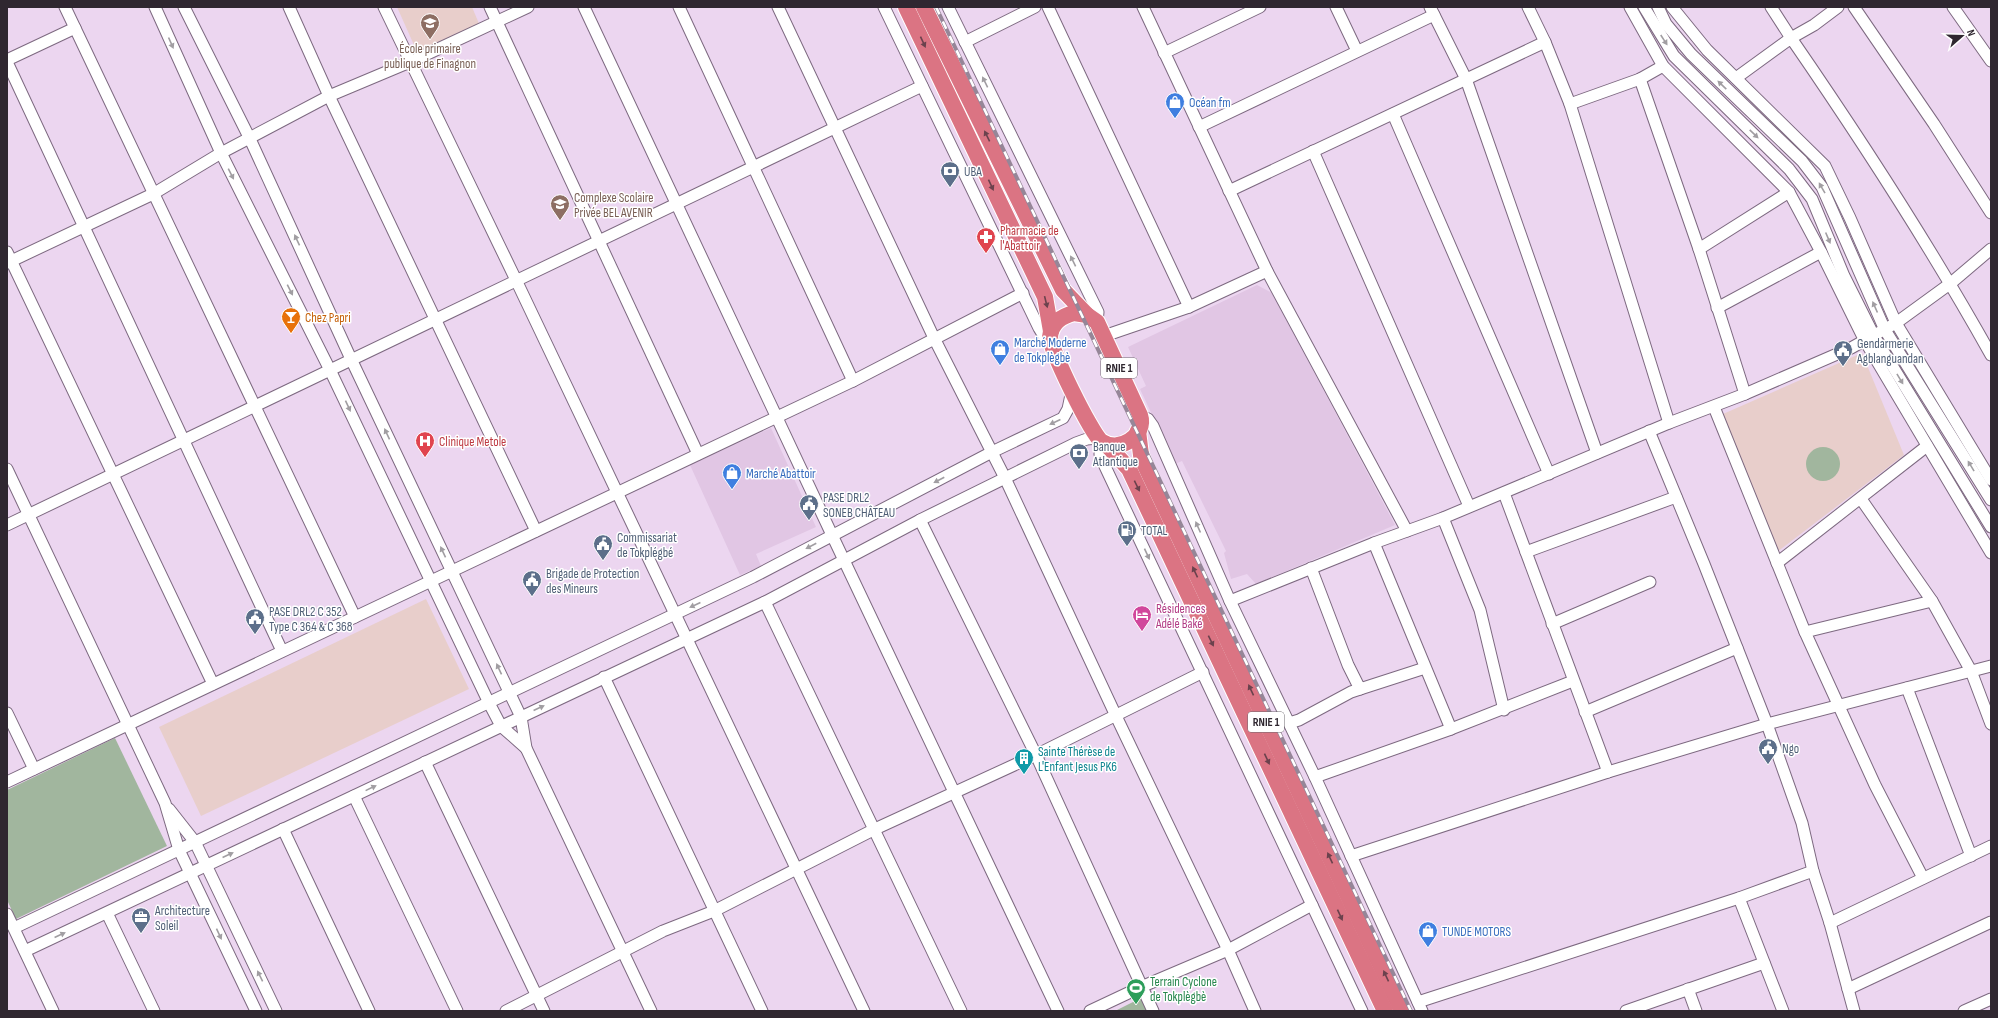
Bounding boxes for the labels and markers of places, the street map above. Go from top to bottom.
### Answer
school or university icon: École primaire publique de Finagnon [419,12,441,40]
place label: École primaire publique de Finagnon [384,41,476,72]
shop icon: Océan fm [1164,91,1186,119]
place label: Océan fm [1189,95,1231,111]
bank icon: UBA [939,160,961,188]
place label: UBA [964,164,982,180]
place label: Complexe Scolaire Privée BEL AVENIR [574,190,654,221]
school or university icon: Complexe Scolaire Privée BEL AVENIR [549,193,571,221]
place label: Pharmacie de l'Abattoir [1000,223,1059,254]
pharmacy icon: Pharmacie de l'Abattoir [975,226,997,254]
bar icon: Chez Papri [280,306,302,334]
place label: Chez Papri [305,310,351,326]
place label: Marché Moderne de Tokplègbè [1014,335,1087,366]
place label: Gendarmerie Agblanguandan [1856,336,1924,367]
shop icon: Marché Moderne de Tokplègbè [989,338,1011,366]
public building icon: Gendarmerie Agblanguandan [1832,339,1854,367]
hospital icon: Clinique Metole [414,430,436,458]
place label: Clinique Metole [439,434,506,450]
place label: Banque Atlantique [1092,439,1138,470]
bank icon: Banque Atlantique [1068,442,1090,470]
shop icon: Marché Abattoir [721,462,743,490]
place label: Marché Abattoir [746,466,816,482]
place label: PASE DRL2 SONEB CHÂTEAU [823,490,895,521]
public building icon: PASE DRL2 SONEB CHÂTEAU [798,493,820,521]
fuel station icon: TOTAL [1116,519,1138,547]
place label: TOTAL [1141,523,1168,539]
place label: Commissariat de Tokplégbé [617,530,677,561]
public building icon: Commissariat de Tokplégbé [592,533,614,561]
place label: Brigade de Protection des Mineurs [546,566,639,597]
public building icon: Brigade de Protection des Mineurs [521,569,543,597]
place label: Résidences Adélé Baké [1155,601,1206,632]
place label: PASE DRL2 C 352 Type C 364 & C 368 [269,604,353,635]
hotel icon: Résidences Adélé Baké [1131,604,1153,632]
public building icon: PASE DRL2 C 352 Type C 364 & C 368 [244,607,266,635]
public building icon: Ngo [1757,737,1779,765]
place label: Ngo [1782,741,1799,757]
place label: Sainte Thérèse de L'Enfant Jesus PK6 [1038,744,1117,775]
building icon: Sainte Thérèse de L'Enfant Jesus PK6 [1013,747,1035,775]
place label: Architecture Soleil [154,903,210,934]
office icon: Architecture Soleil [130,906,152,934]
shop icon: TUNDE MOTORS [1417,920,1439,948]
place label: TUNDE MOTORS [1442,924,1512,940]
place label: Terrain Cyclone de Tokplègbè [1150,974,1217,1005]
sports icon: Terrain Cyclone de Tokplègbè [1125,977,1147,1005]

